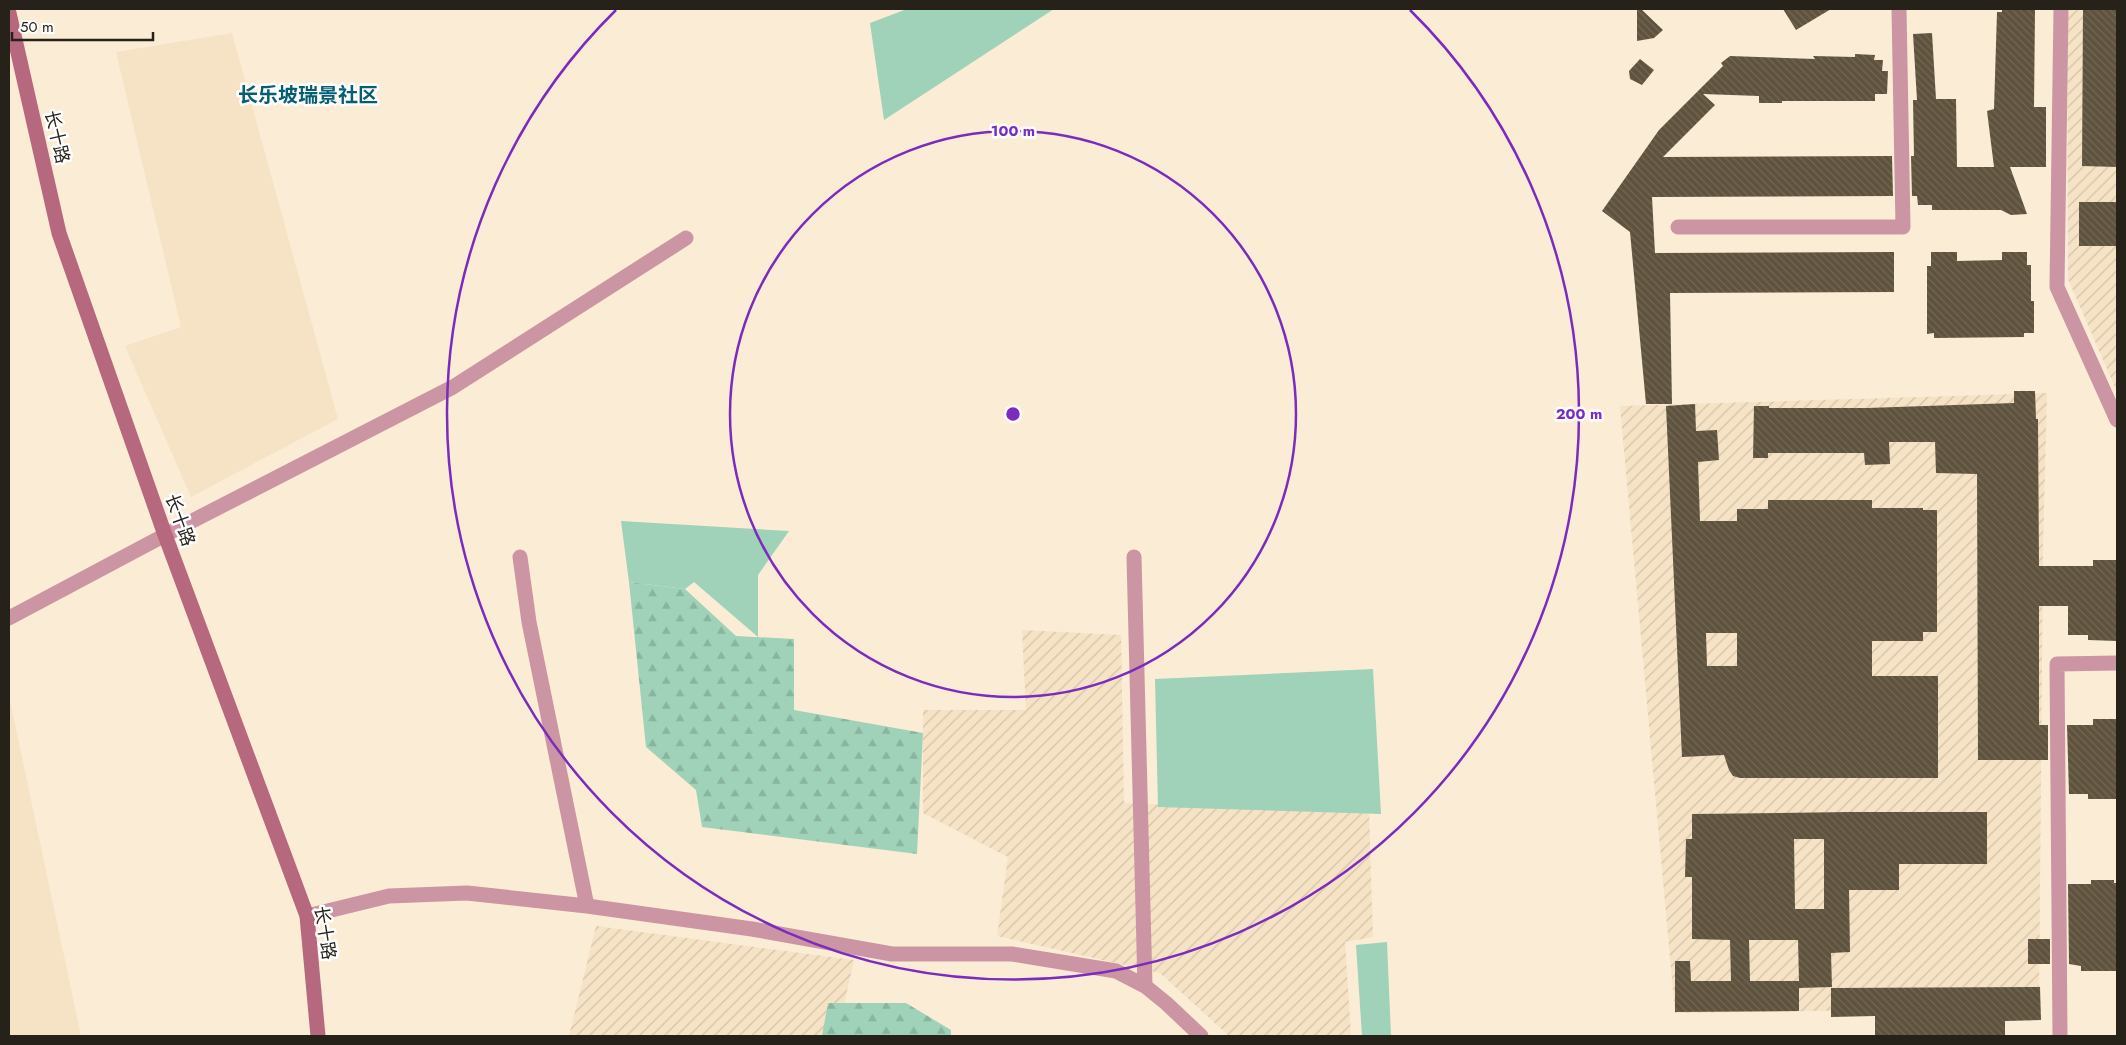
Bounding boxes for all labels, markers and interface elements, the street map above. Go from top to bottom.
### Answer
scale bar [12,10,154,42]
text: 50 m [20,16,54,38]
district label: 长乐坡瑞景社区 [238,81,378,110]
street label: 长十路 [38,108,76,166]
text: 100 m [991,120,1035,142]
text: 200 m [1556,403,1602,425]
centre of rings [1004,405,1022,423]
street label: 长十路 [159,490,201,550]
street label: 长十路 [308,904,342,962]

